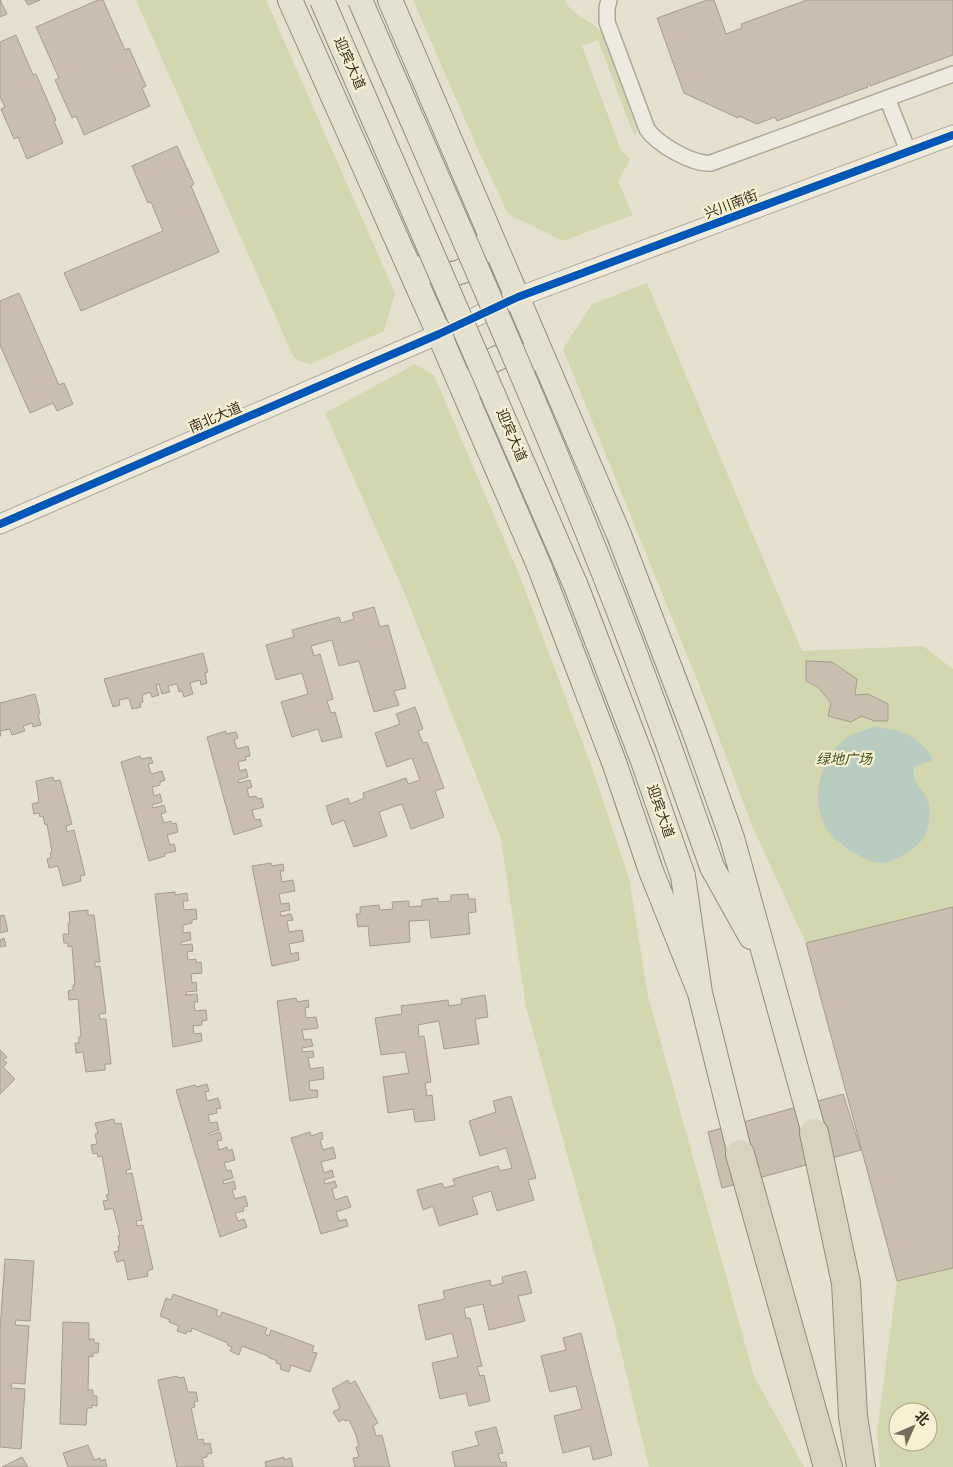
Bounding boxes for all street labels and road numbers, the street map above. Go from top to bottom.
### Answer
street label: 迎宾大道 [330,33,371,92]
street label: 兴川南街 [701,185,760,222]
street label: 南北大道 [185,397,244,436]
street label: 迎宾大道 [493,405,532,464]
street label: 迎宾大道 [643,781,680,840]

